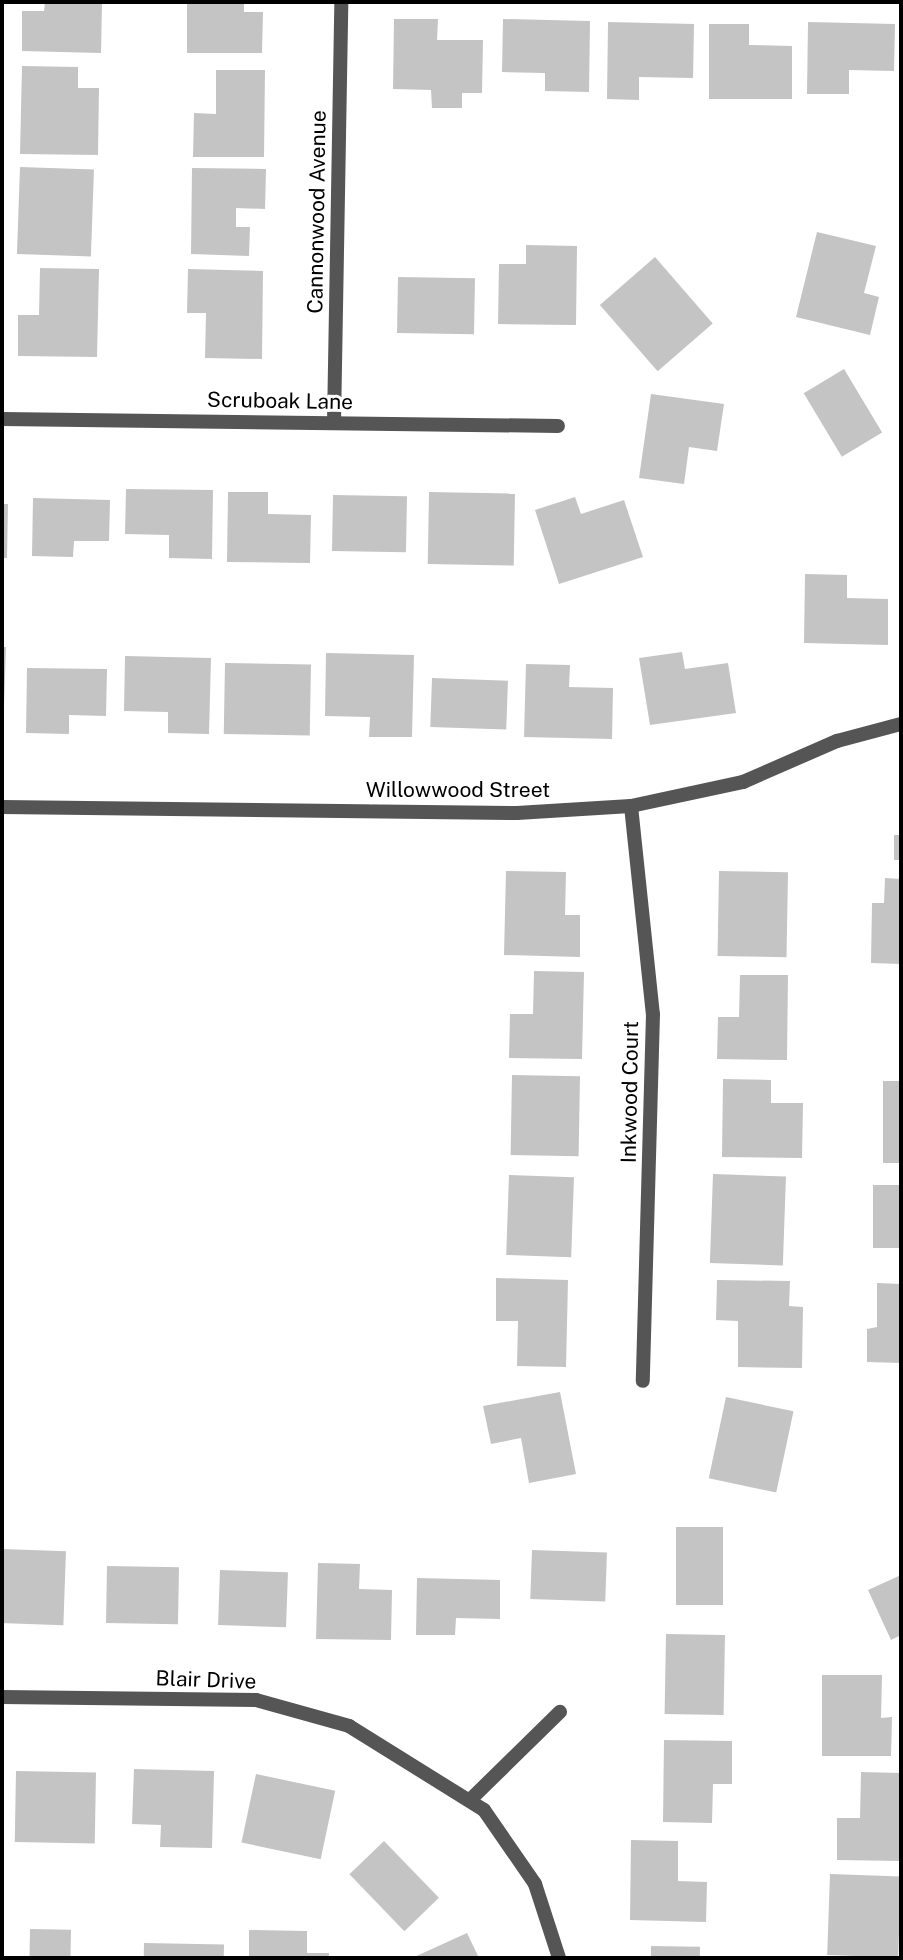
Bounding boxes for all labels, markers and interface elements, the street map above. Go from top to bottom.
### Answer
street label: Cannonwood Avenue [303,110,331,314]
street label: Scruboak Lane [207,387,353,415]
street label: Willowwood Street [366,777,550,803]
street label: Inkwood Court [616,1021,644,1163]
street label: Blair Drive [155,1666,257,1694]

